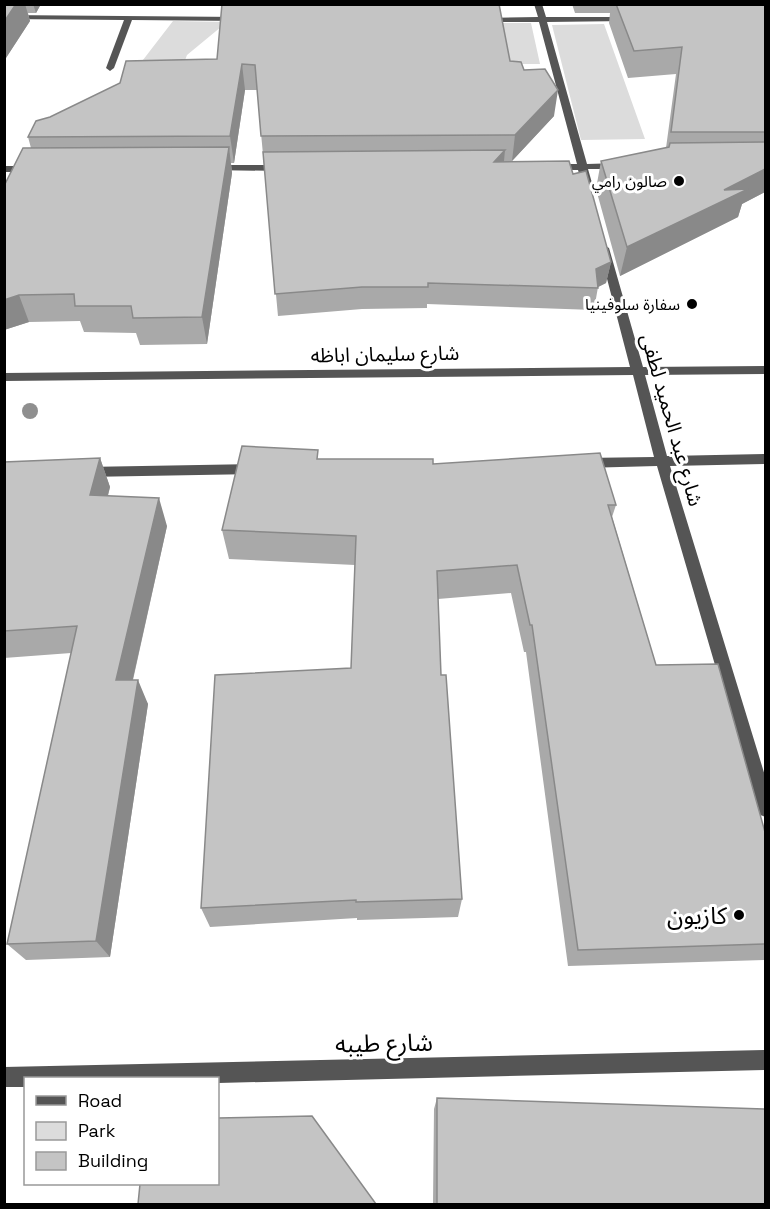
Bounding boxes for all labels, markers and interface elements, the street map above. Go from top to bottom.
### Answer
place label: صالون رامي [592,171,667,193]
marker: صالون رامي [672,174,686,188]
place label: سفارة سلوفينيا [585,294,680,315]
marker: سفارة سلوفينيا [685,297,699,311]
street label: شارع عبد الحميد لطفى [633,331,709,510]
street label: شارع سليمان اباظه [310,340,460,370]
place label: كازيون [667,900,728,931]
marker: كازيون [732,908,746,922]
street label: شارع طيبه [335,1027,433,1061]
legend [24,1077,219,1185]
text: Road [78,1089,122,1112]
text: Park [78,1119,116,1142]
text: Building [78,1149,148,1172]

